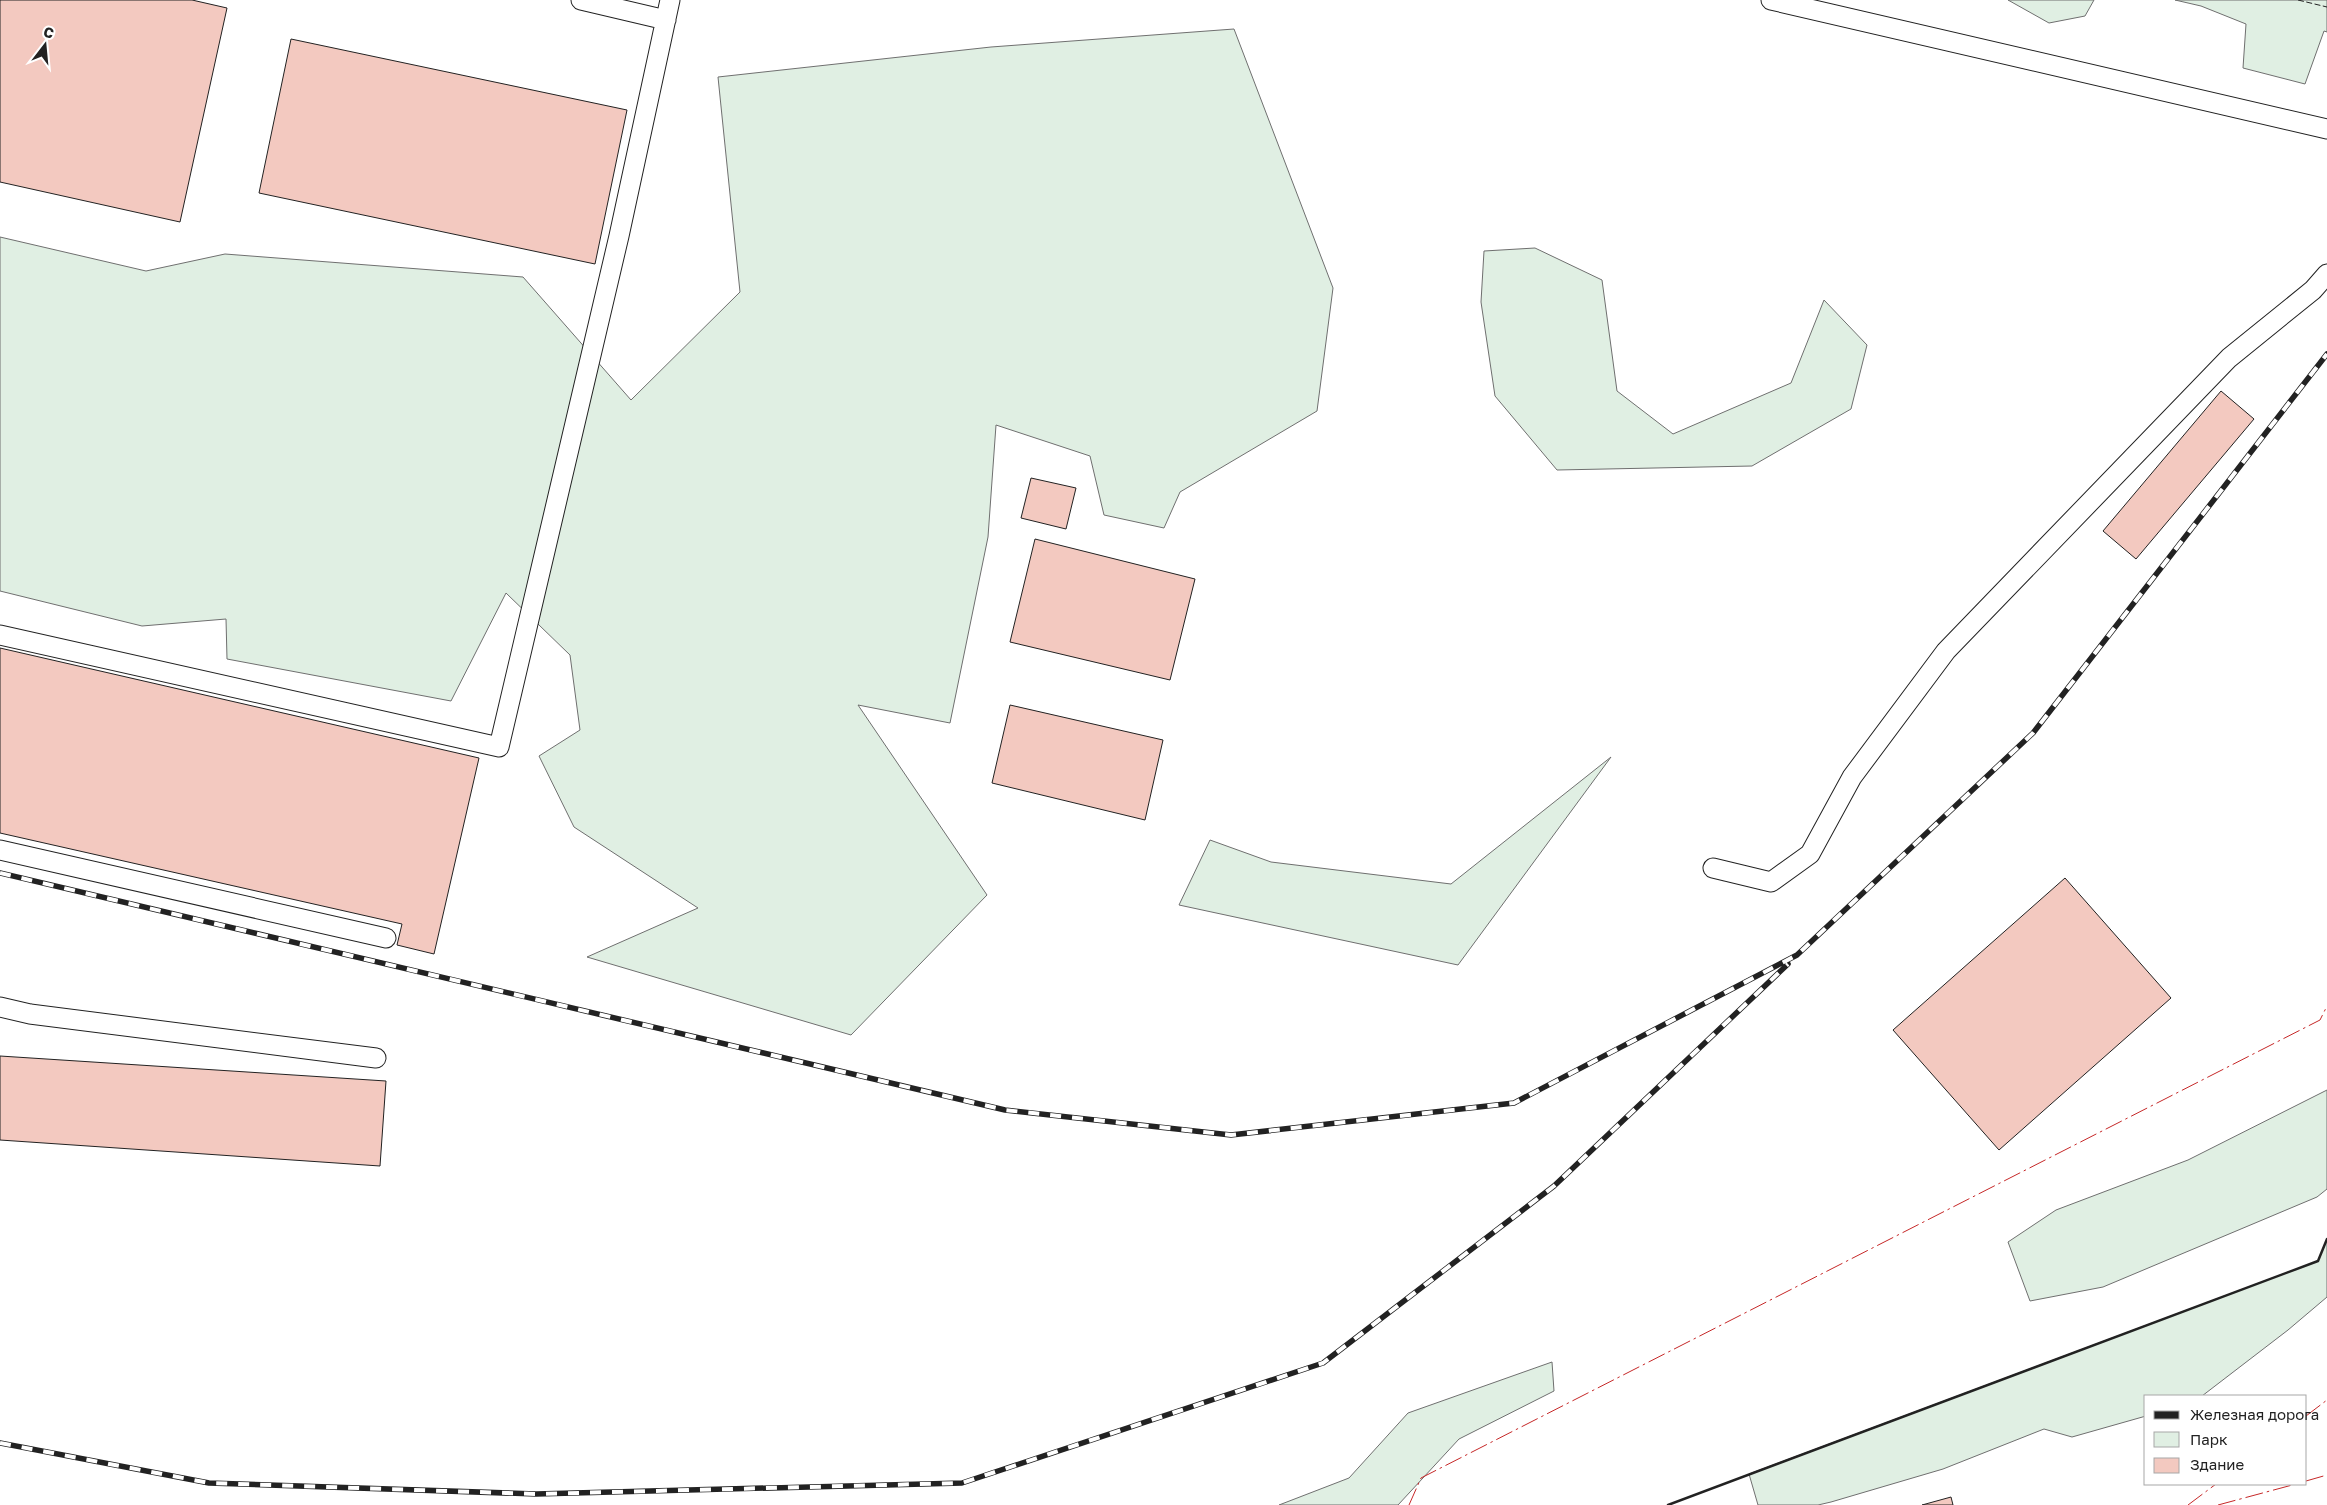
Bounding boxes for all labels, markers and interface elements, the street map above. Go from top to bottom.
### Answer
north arrow [20,20,70,70]
text: С [42,22,56,42]
legend [2144,1395,2307,1485]
text: Железная дорога [2190,1405,2319,1423]
text: Парк [2190,1430,2228,1448]
text: Здание [2190,1455,2244,1473]

